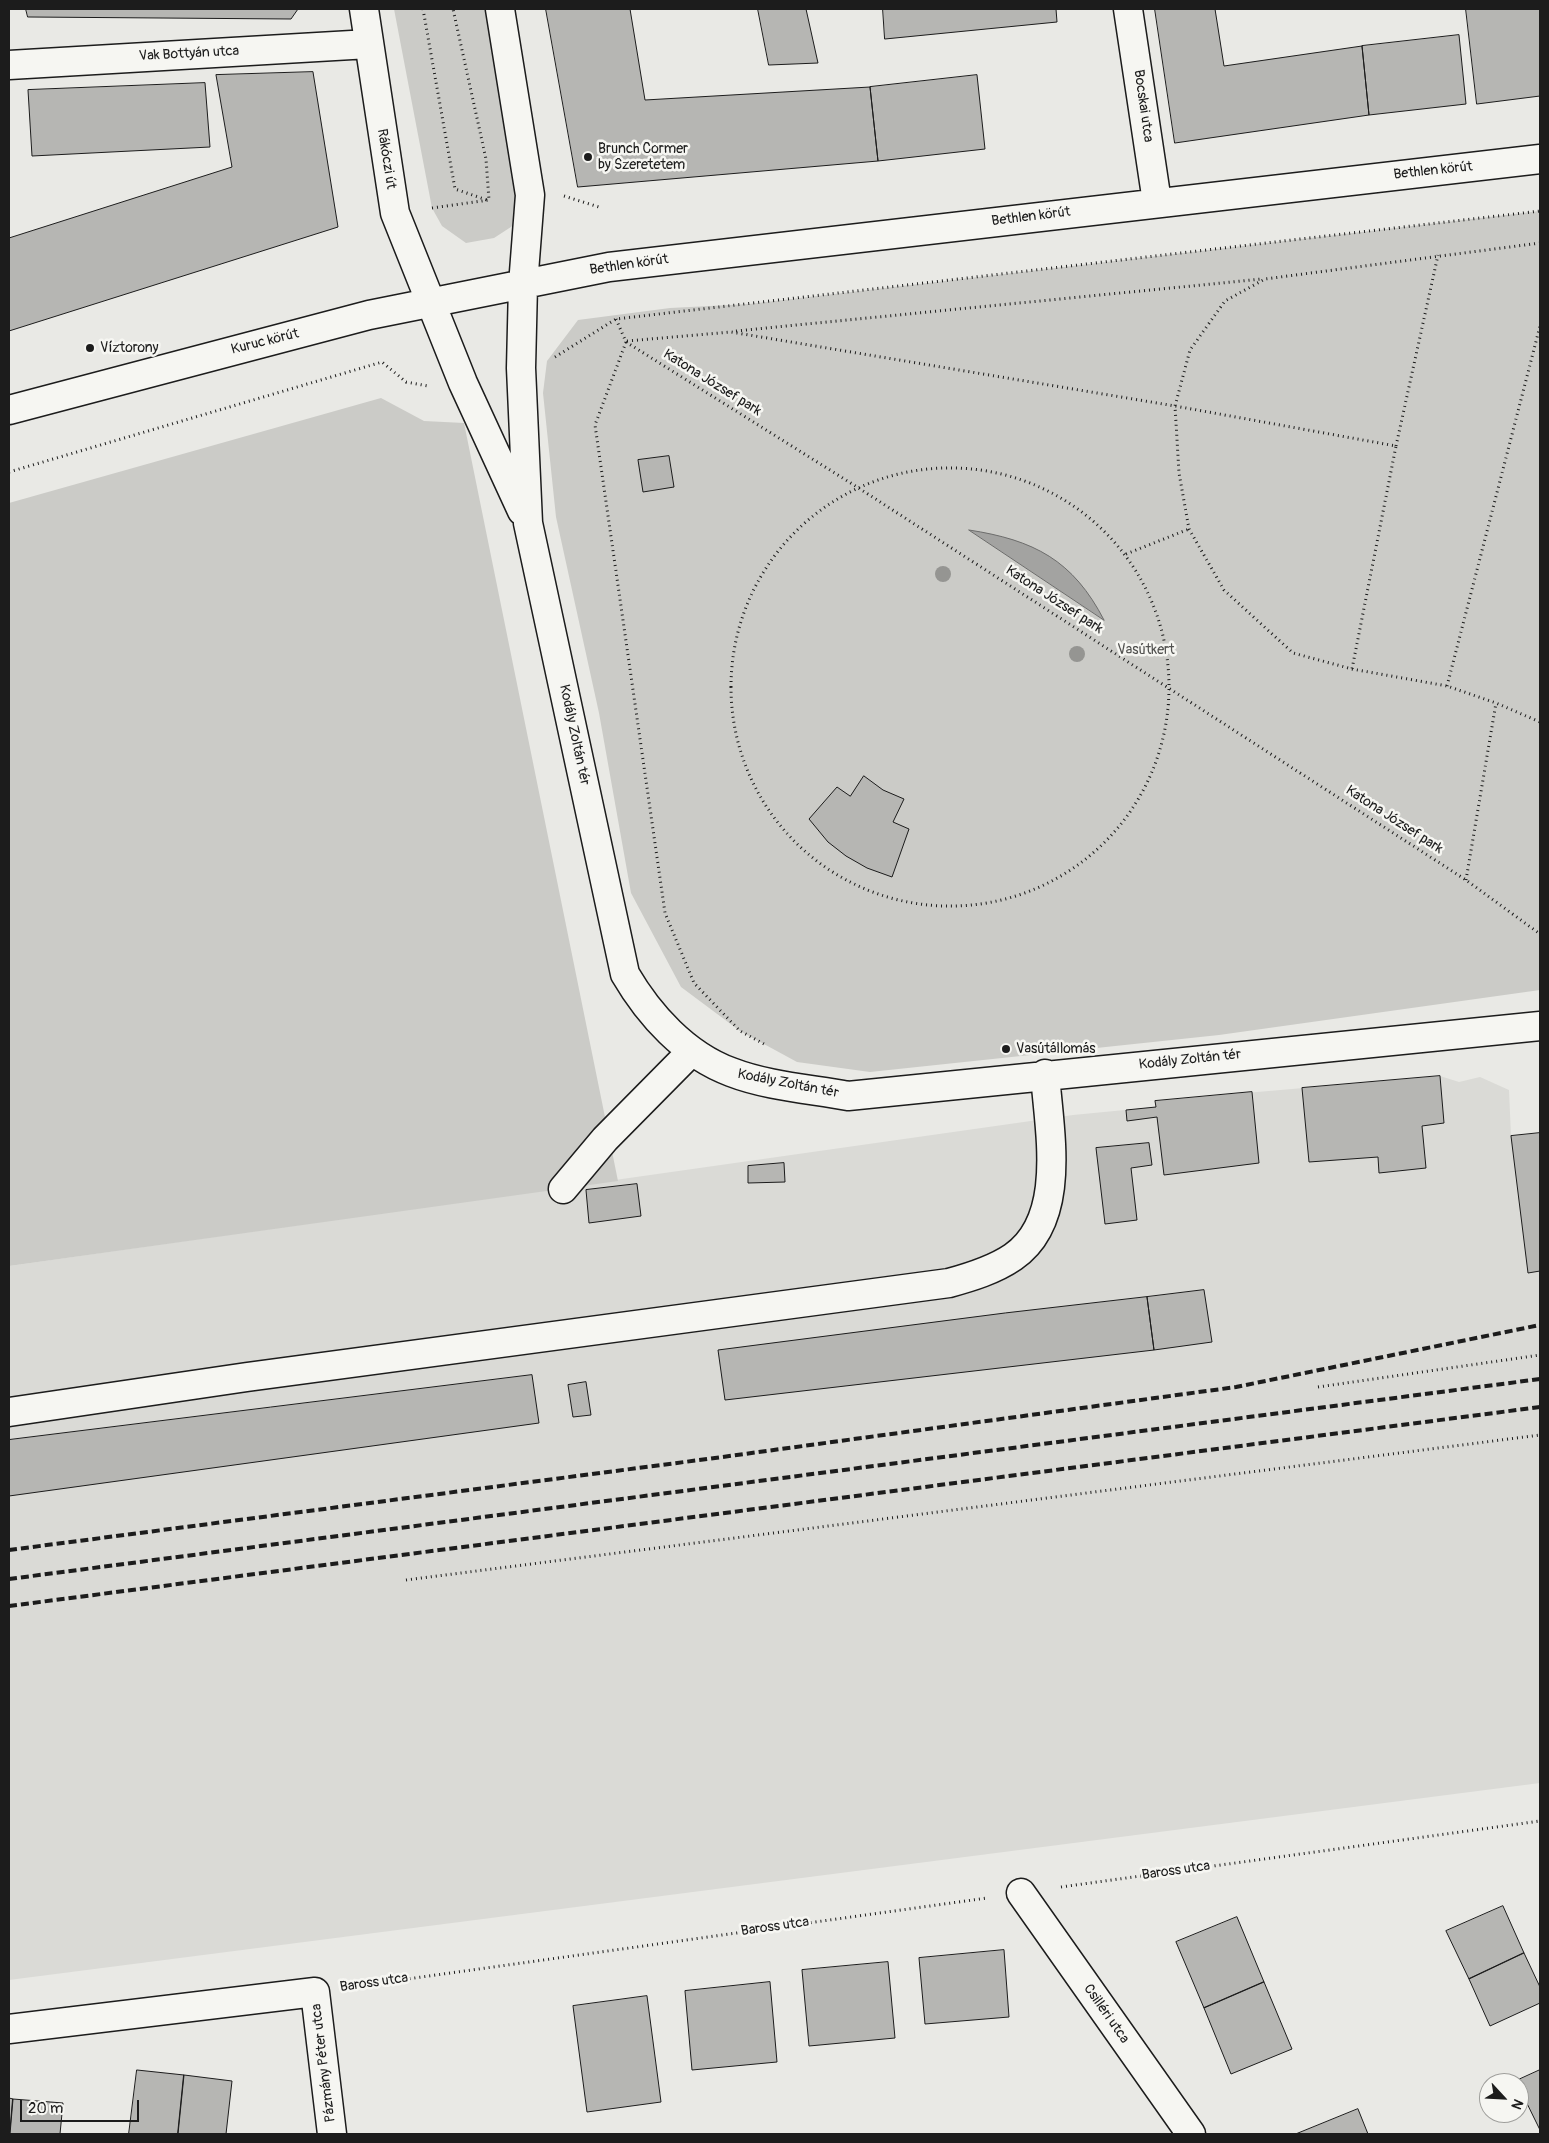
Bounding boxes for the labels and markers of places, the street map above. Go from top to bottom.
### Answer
place label: Brunch Cormer by Szeretetem [598,141,688,174]
marker: Brunch Cormer by Szeretetem [582,151,594,163]
place label: Víztorony [100,340,158,356]
marker: Víztorony [84,342,96,354]
place label: Vasútállomás [1016,1041,1096,1057]
marker: Vasútállomás [1000,1043,1012,1055]

